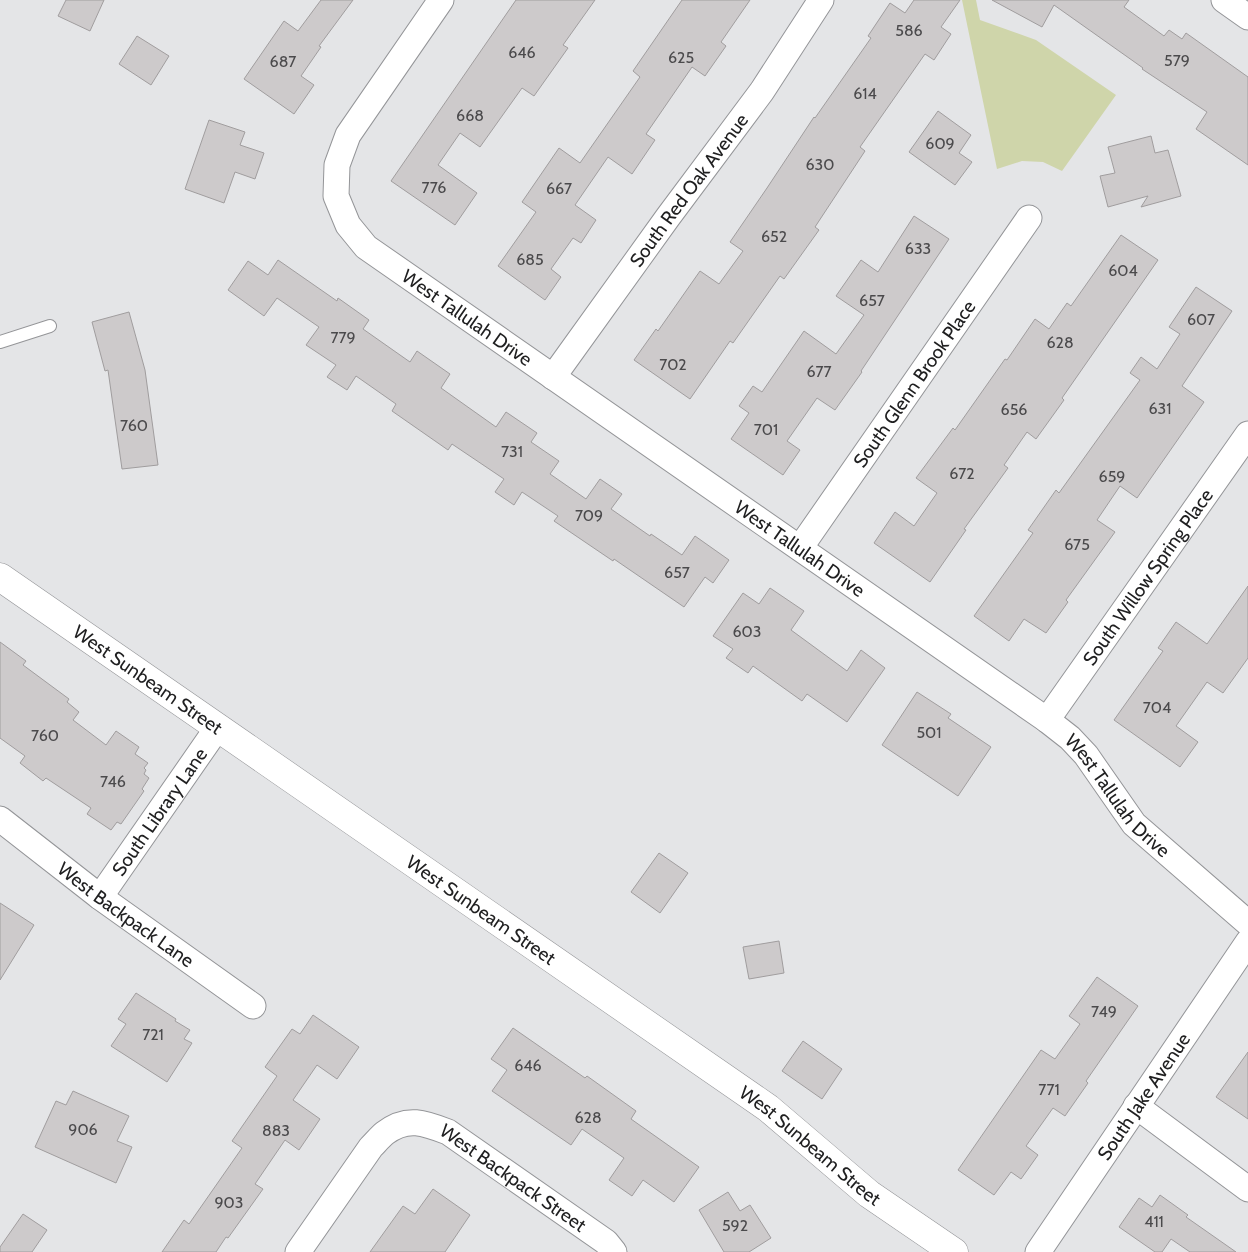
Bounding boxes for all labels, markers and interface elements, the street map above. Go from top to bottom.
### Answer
house number: 586 [895,21,923,40]
house number: 646 [508,43,536,62]
house number: 625 [668,48,694,67]
house number: 579 [1164,51,1190,70]
house number: 687 [270,52,296,71]
house number: 614 [853,84,877,103]
house number: 668 [456,106,484,125]
street label: South Red Oak Avenue [625,109,753,271]
house number: 609 [925,134,955,153]
house number: 630 [806,155,834,174]
house number: 776 [422,178,446,197]
house number: 667 [546,179,572,198]
house number: 652 [761,227,787,246]
house number: 633 [905,239,931,258]
house number: 685 [516,250,544,269]
house number: 604 [1108,261,1138,280]
street label: West Tallulah Drive [398,264,537,371]
house number: 657 [859,291,885,310]
street label: South Glenn Brook Place [848,296,980,472]
house number: 607 [1187,310,1215,329]
house number: 779 [330,328,356,347]
house number: 628 [1046,333,1074,352]
house number: 702 [659,355,687,374]
house number: 677 [806,362,832,381]
house number: 631 [1149,399,1171,418]
house number: 656 [1001,400,1027,419]
house number: 760 [120,416,148,435]
house number: 701 [754,420,778,439]
house number: 731 [501,442,523,461]
house number: 672 [949,464,975,483]
house number: 659 [1099,467,1125,486]
street label: South Willow Spring Place [1078,484,1218,669]
street label: West Tallulah Drive [730,495,870,602]
house number: 709 [575,506,603,525]
house number: 675 [1064,535,1090,554]
house number: 657 [664,563,690,582]
street label: West Sunbeam Street [69,620,228,739]
house number: 603 [733,622,761,641]
house number: 704 [1143,698,1171,717]
house number: 501 [916,723,942,742]
house number: 760 [31,726,59,745]
street label: West Tallulah Drive [1060,729,1175,862]
street label: South Library Lane [107,743,212,880]
house number: 746 [100,772,126,791]
street label: West Sunbeam Street [402,850,561,970]
street label: West Backpack Lane [53,857,199,972]
house number: 749 [1091,1002,1117,1021]
house number: 721 [142,1025,164,1044]
street label: South Jake Avenue [1092,1028,1195,1164]
house number: 646 [514,1056,542,1075]
street label: West Sunbeam Street [735,1080,886,1210]
house number: 771 [1038,1080,1060,1099]
house number: 628 [574,1108,602,1127]
street label: West Backpack Street [436,1118,591,1237]
house number: 906 [68,1120,98,1139]
house number: 883 [262,1121,290,1140]
house number: 903 [215,1193,243,1212]
house number: 411 [1144,1212,1164,1231]
house number: 592 [722,1216,748,1235]

